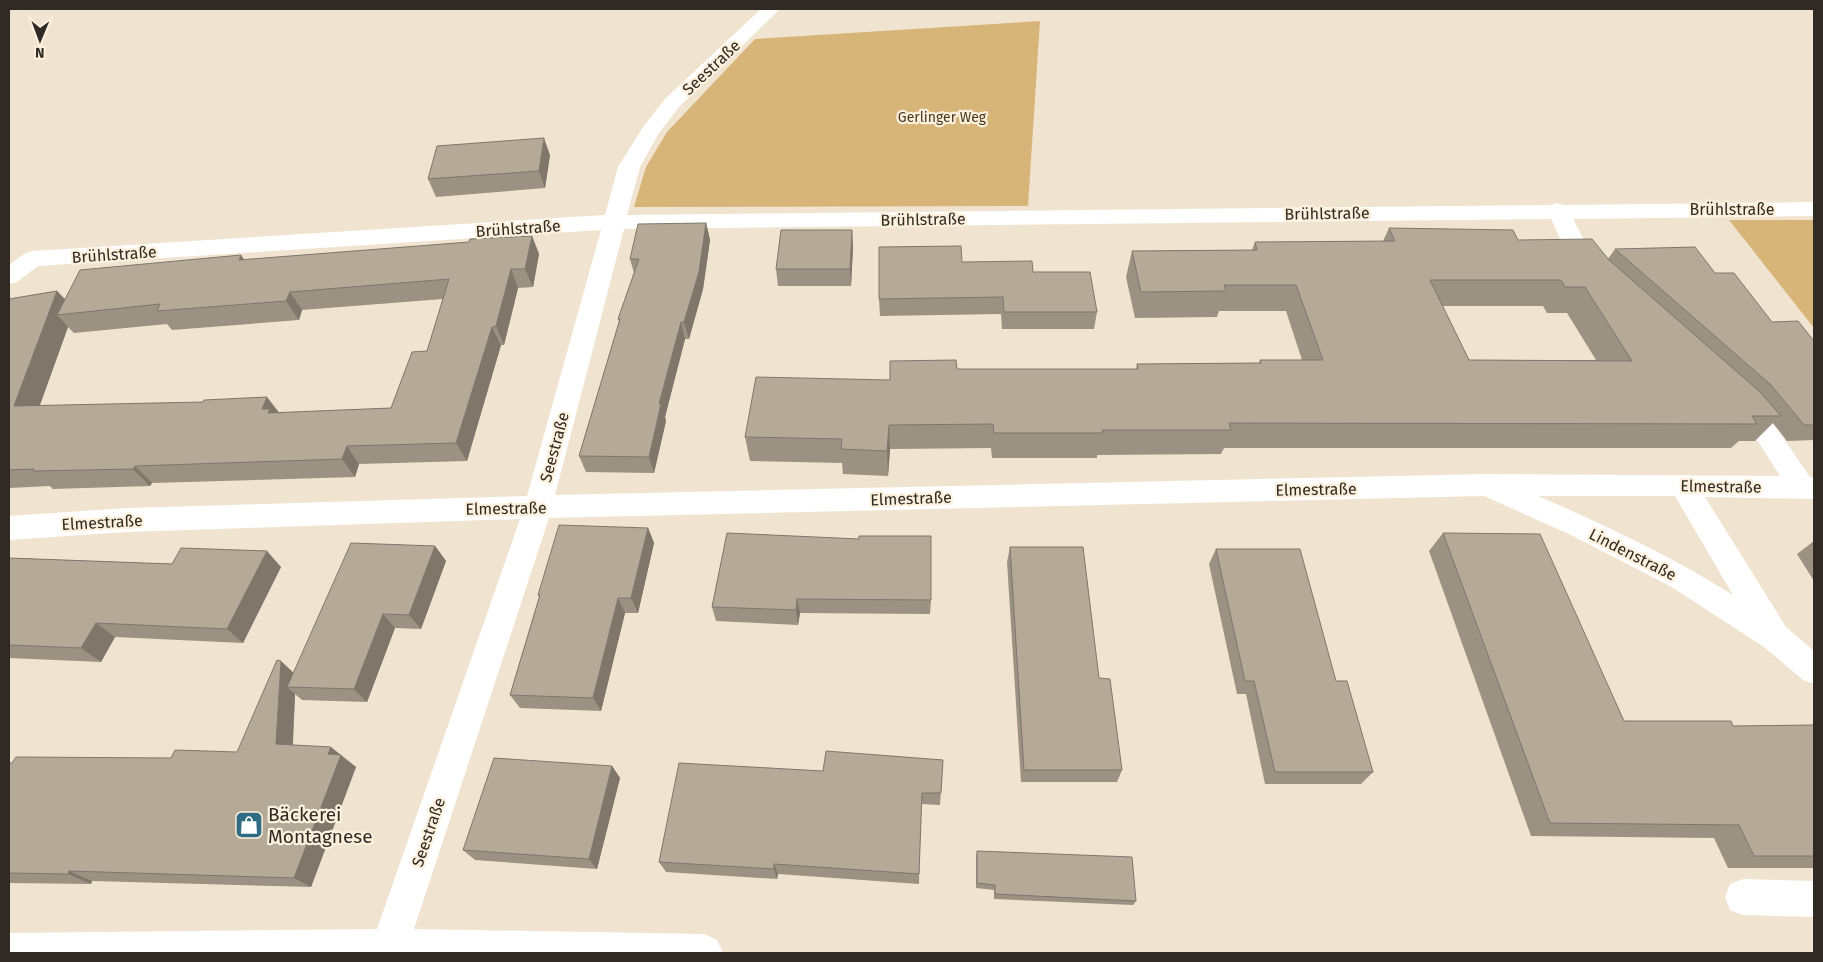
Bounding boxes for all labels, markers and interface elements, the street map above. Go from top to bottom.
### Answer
north arrow [15,15,65,65]
street label: Seestraße [679,36,744,99]
text: N [35,44,45,61]
park label: Gerlinger Weg [898,109,987,126]
street label: Brühlstraße [1689,200,1775,219]
street label: Brühlstraße [1284,203,1370,224]
street label: Brühlstraße [880,209,966,230]
street label: Brühlstraße [475,216,561,241]
street label: Brühlstraße [71,242,157,267]
street label: Seestraße [536,410,573,484]
street label: Elmestraße [1680,476,1762,497]
street label: Elmestraße [1275,479,1357,500]
street label: Elmestraße [870,488,952,509]
street label: Elmestraße [465,498,547,519]
street label: Elmestraße [61,511,143,534]
street label: Lindenstraße [1586,524,1680,585]
street label: Seestraße [408,795,449,869]
place label: Bäckerei Montagnese [268,803,372,848]
shop icon: Bäckerei Montagnese [234,810,264,840]

